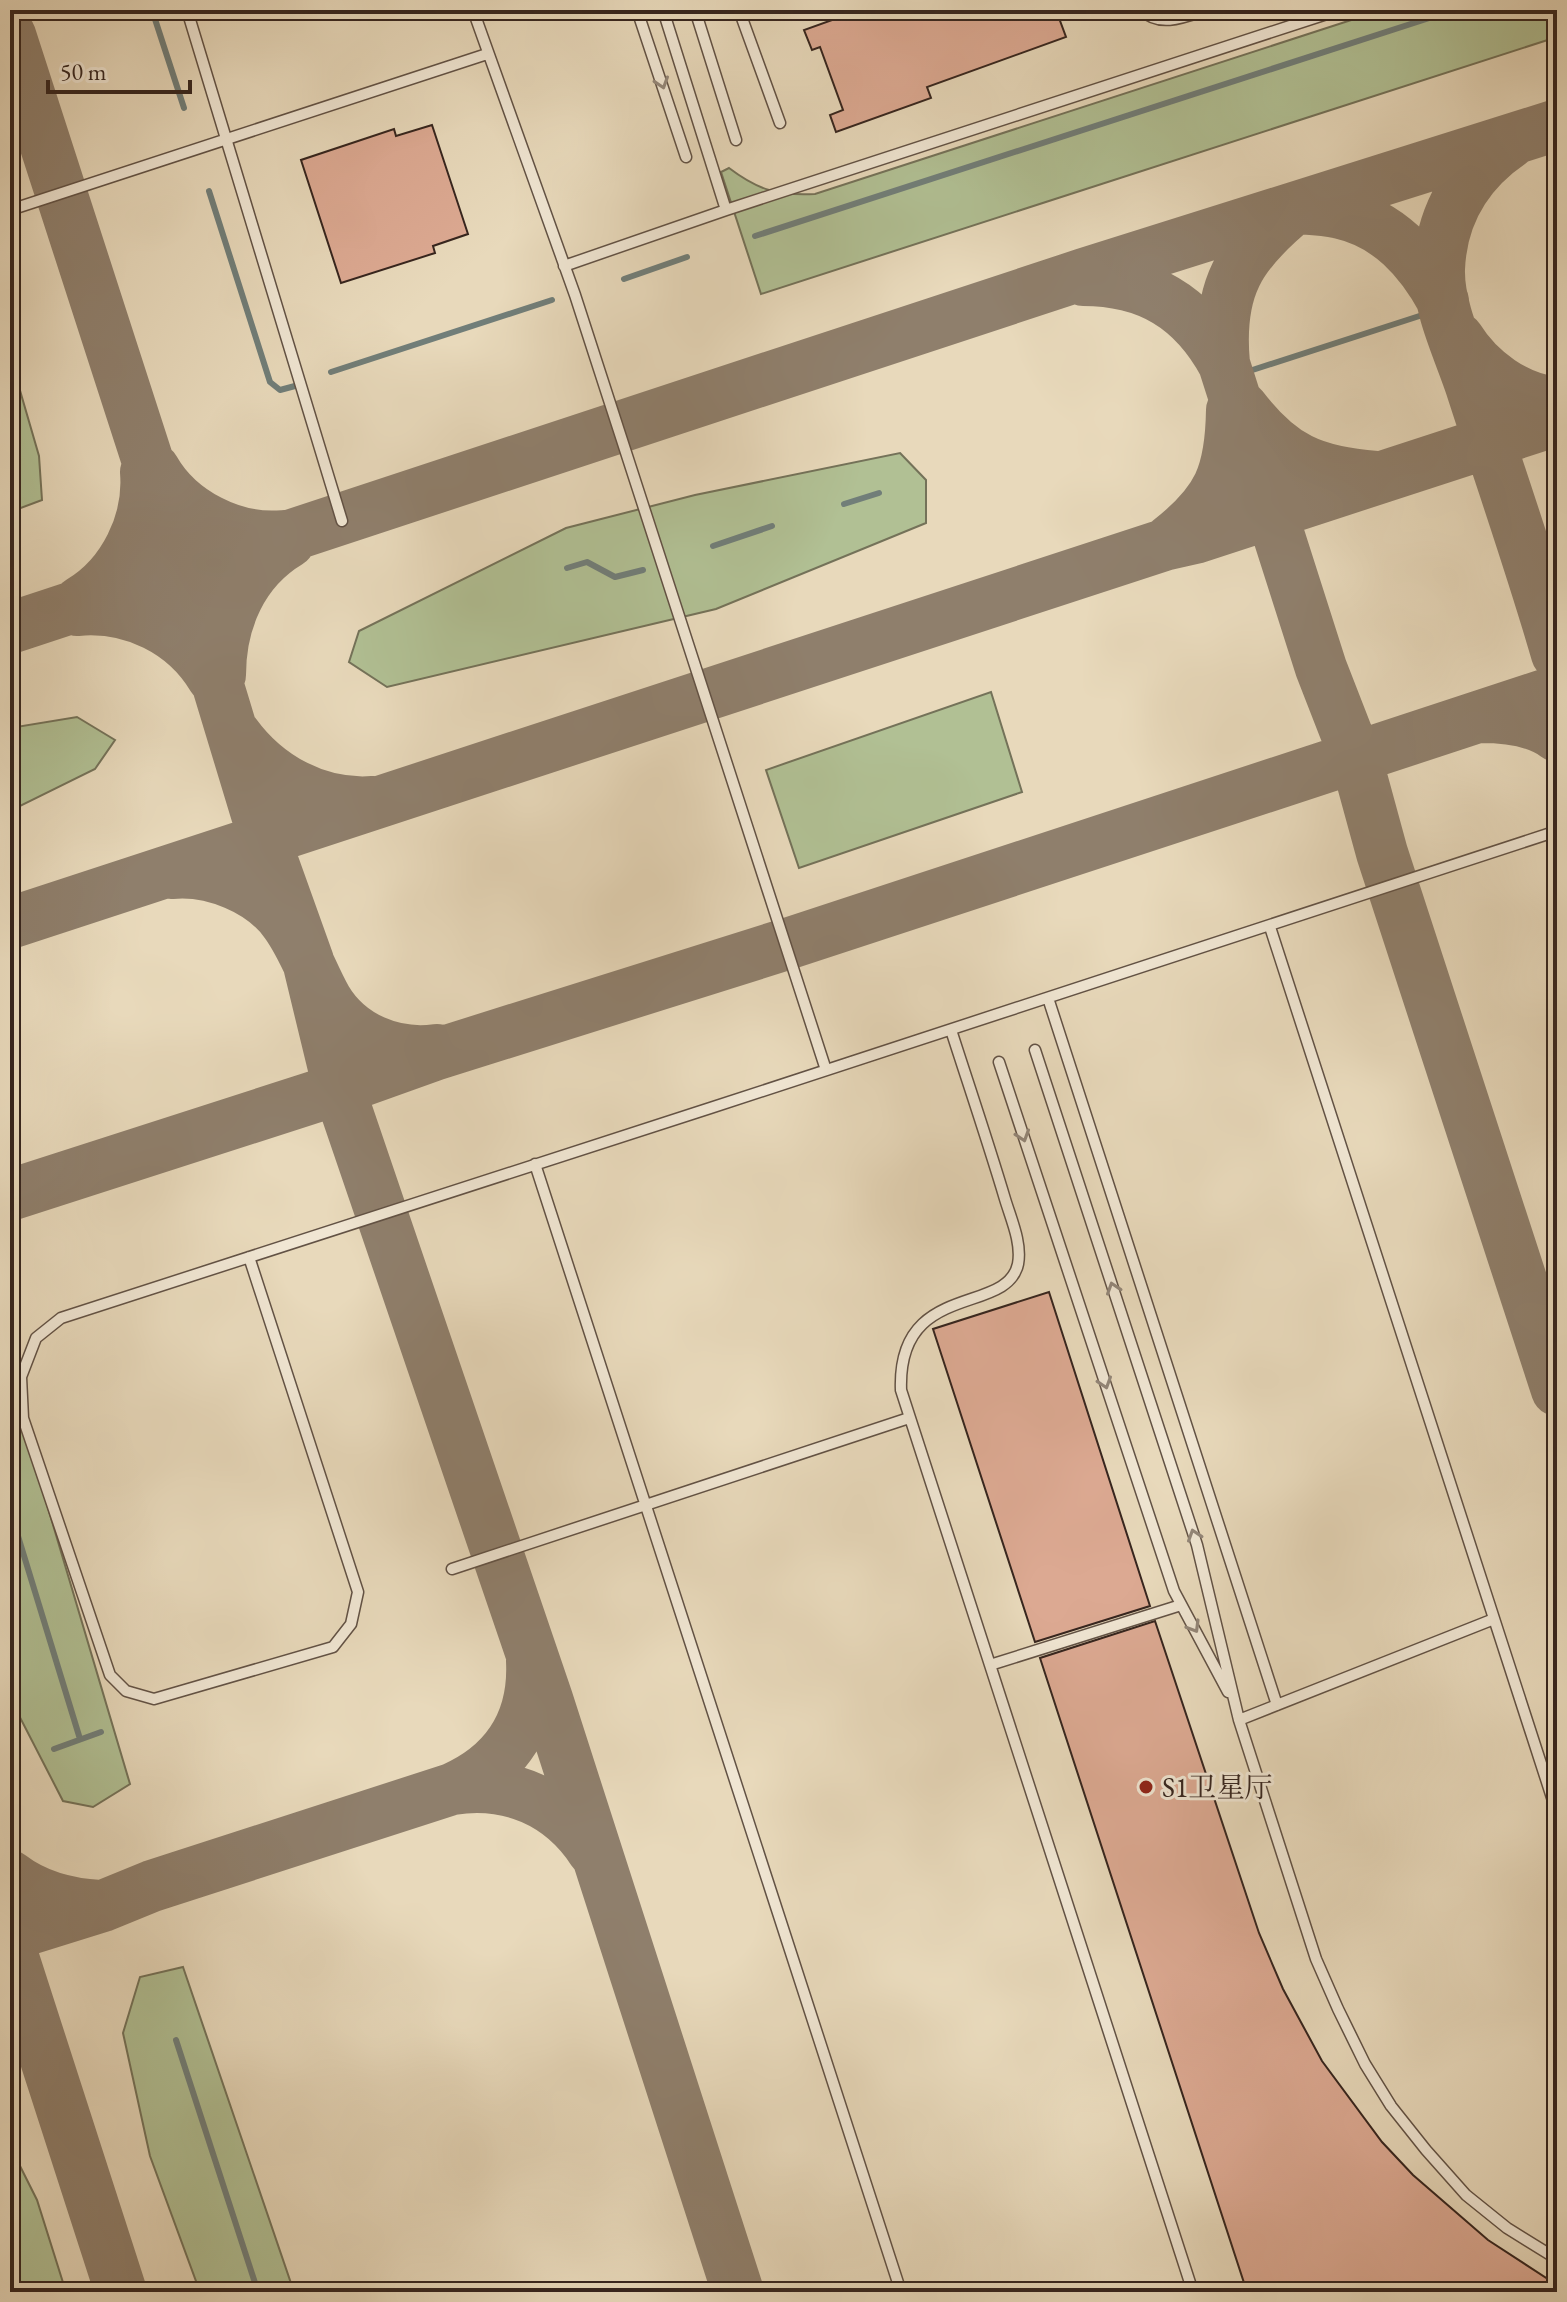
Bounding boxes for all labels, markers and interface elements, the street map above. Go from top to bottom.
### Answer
scale bar [48,44,190,94]
text: 50 m [60,56,107,87]
one-way arrow [652,76,668,90]
one-way arrow [1014,1128,1030,1142]
one-way arrow [1106,1282,1122,1296]
one-way arrow [1095,1375,1111,1389]
one-way arrow [1187,1529,1203,1543]
one-way arrow [1184,1618,1199,1633]
place label: S1卫星厅 [1162,1769,1272,1805]
marker: S1卫星厅 [1137,1778,1155,1796]

